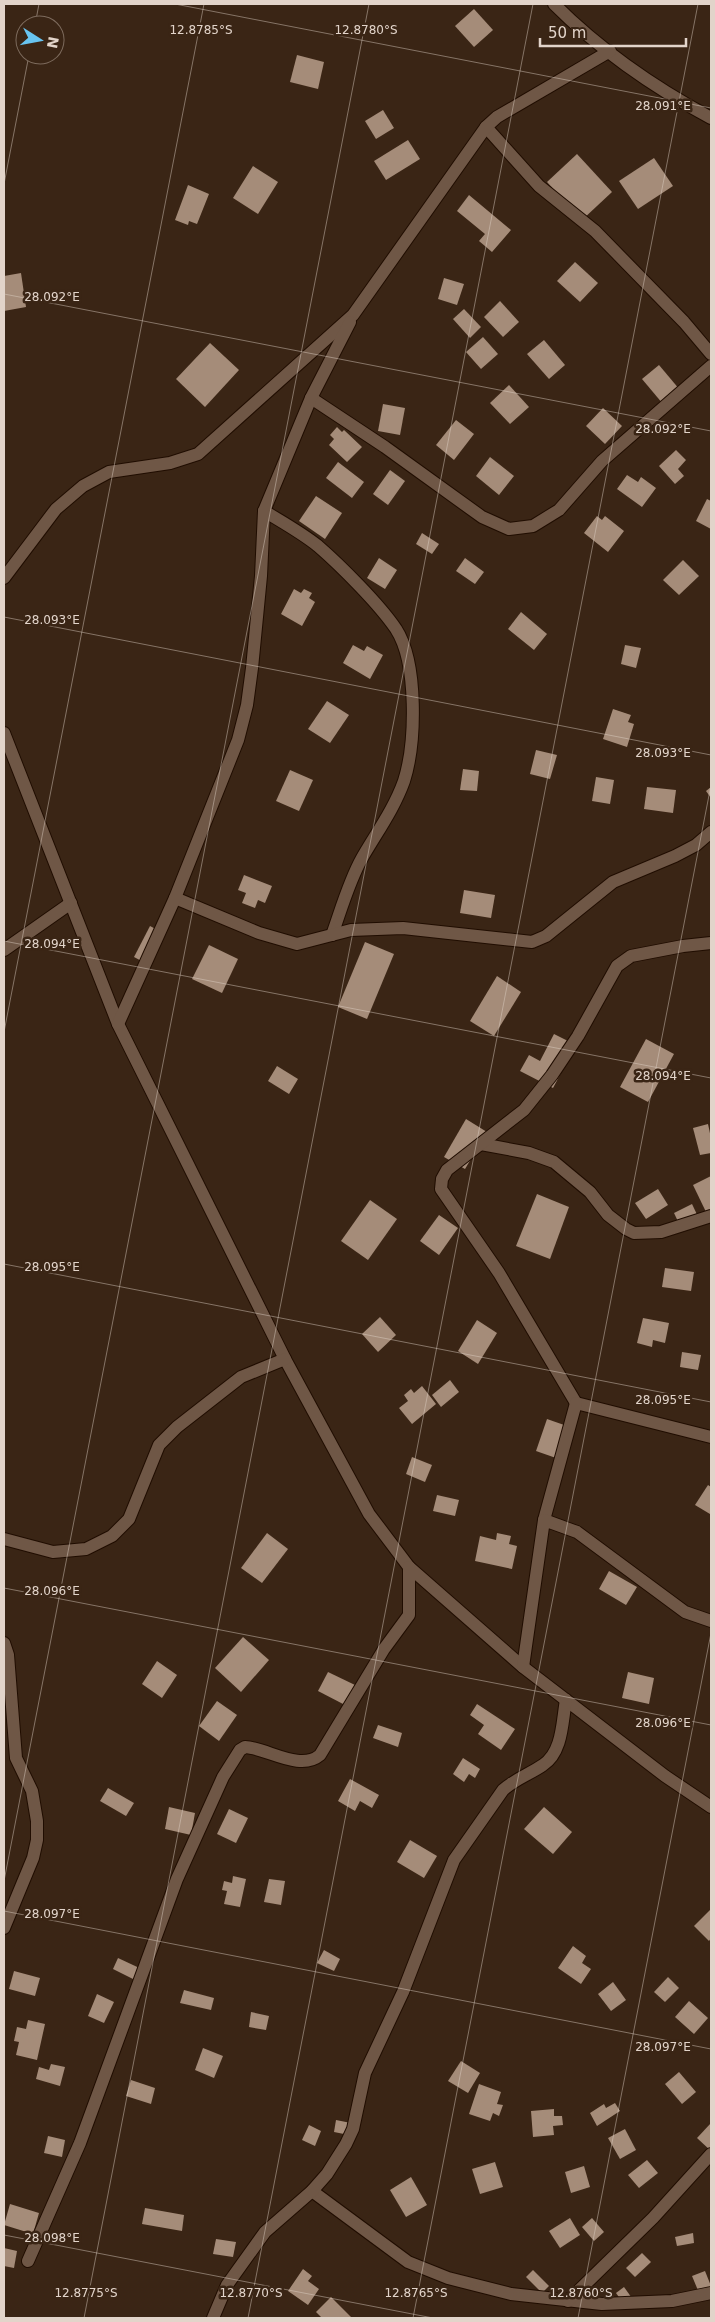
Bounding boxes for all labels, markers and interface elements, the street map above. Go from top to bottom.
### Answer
north arrow [15,15,65,65]
scale bar [540,15,686,47]
text: 12.8785°S [169,23,233,37]
text: 12.8780°S [334,23,398,37]
text: 50 m [548,24,586,42]
text: N [44,35,62,50]
text: 28.091°E [635,99,691,113]
text: 28.092°E [24,290,80,304]
text: 28.092°E [635,422,691,436]
text: 28.093°E [24,613,80,627]
text: 28.093°E [635,746,691,760]
text: 28.094°E [24,937,80,951]
text: 28.094°E [635,1069,691,1083]
text: 28.095°E [24,1260,80,1274]
text: 28.095°E [635,1393,691,1407]
text: 28.096°E [24,1584,80,1598]
text: 28.096°E [635,1716,691,1730]
text: 28.097°E [24,1907,80,1921]
text: 28.097°E [635,2040,691,2054]
text: 28.098°E [24,2231,80,2245]
text: 12.8775°S [54,2286,118,2300]
text: 12.8770°S [219,2286,283,2300]
text: 12.8765°S [384,2286,448,2300]
text: 12.8760°S [549,2286,613,2300]

